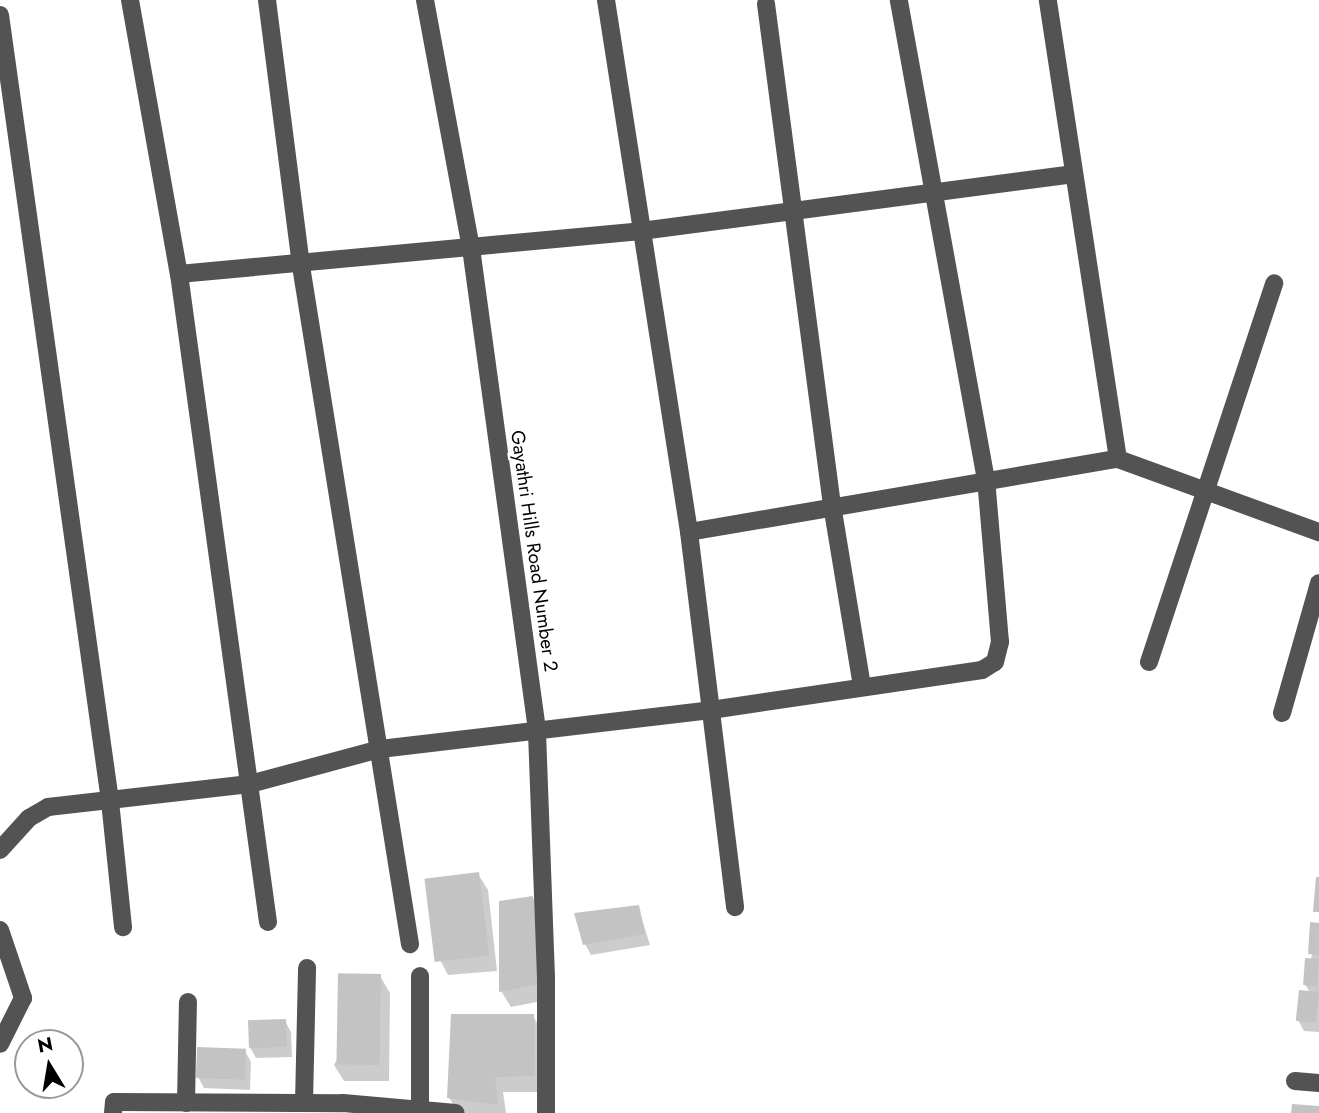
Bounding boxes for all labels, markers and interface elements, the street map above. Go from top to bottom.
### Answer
street label: Gayathri Hills Road Number 2 [506,429,562,673]
north arrow [14,1029,84,1099]
text: N [35,1030,55,1060]

